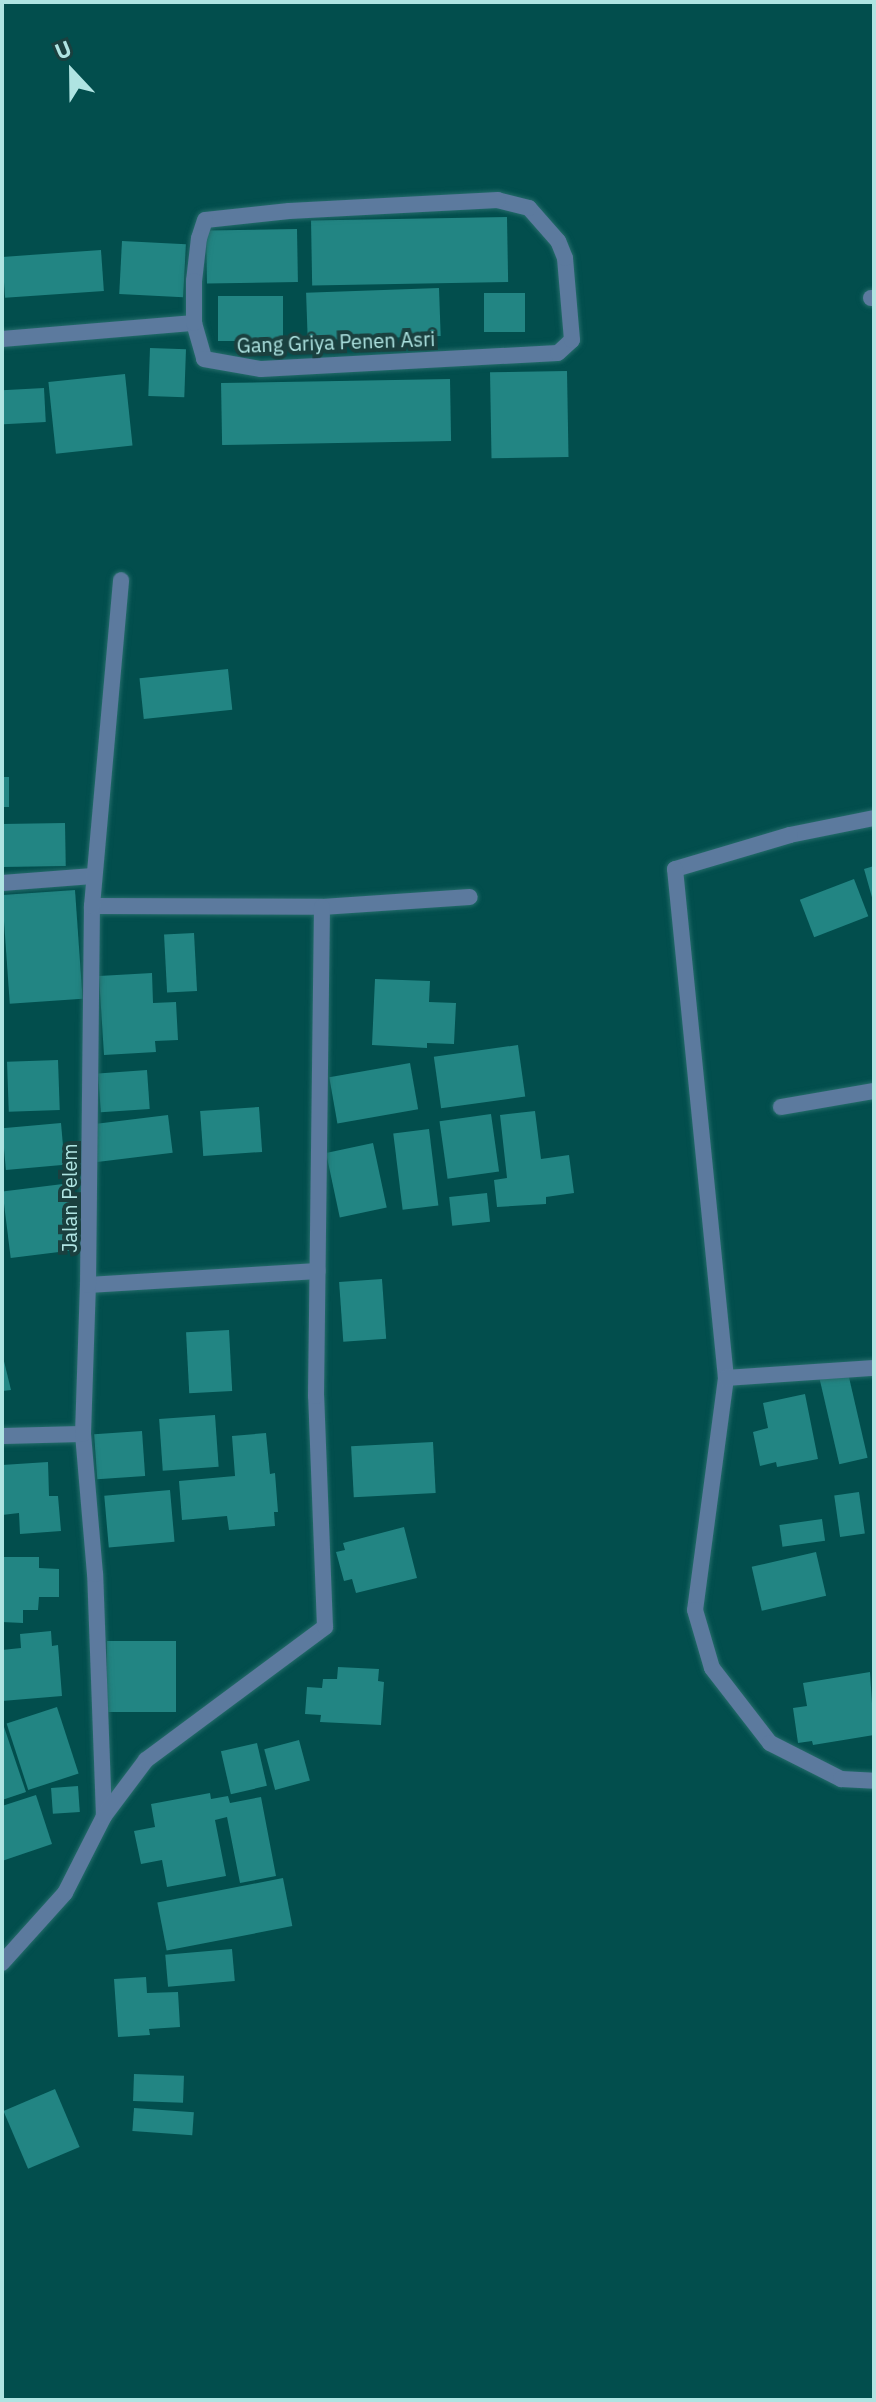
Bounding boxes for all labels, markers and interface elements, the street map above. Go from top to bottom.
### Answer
north arrow [32,32,112,112]
text: U [50,33,75,66]
street label: Gang Griya Penen Asri [236,327,436,357]
street label: Jalan Pelem [57,1143,81,1253]

